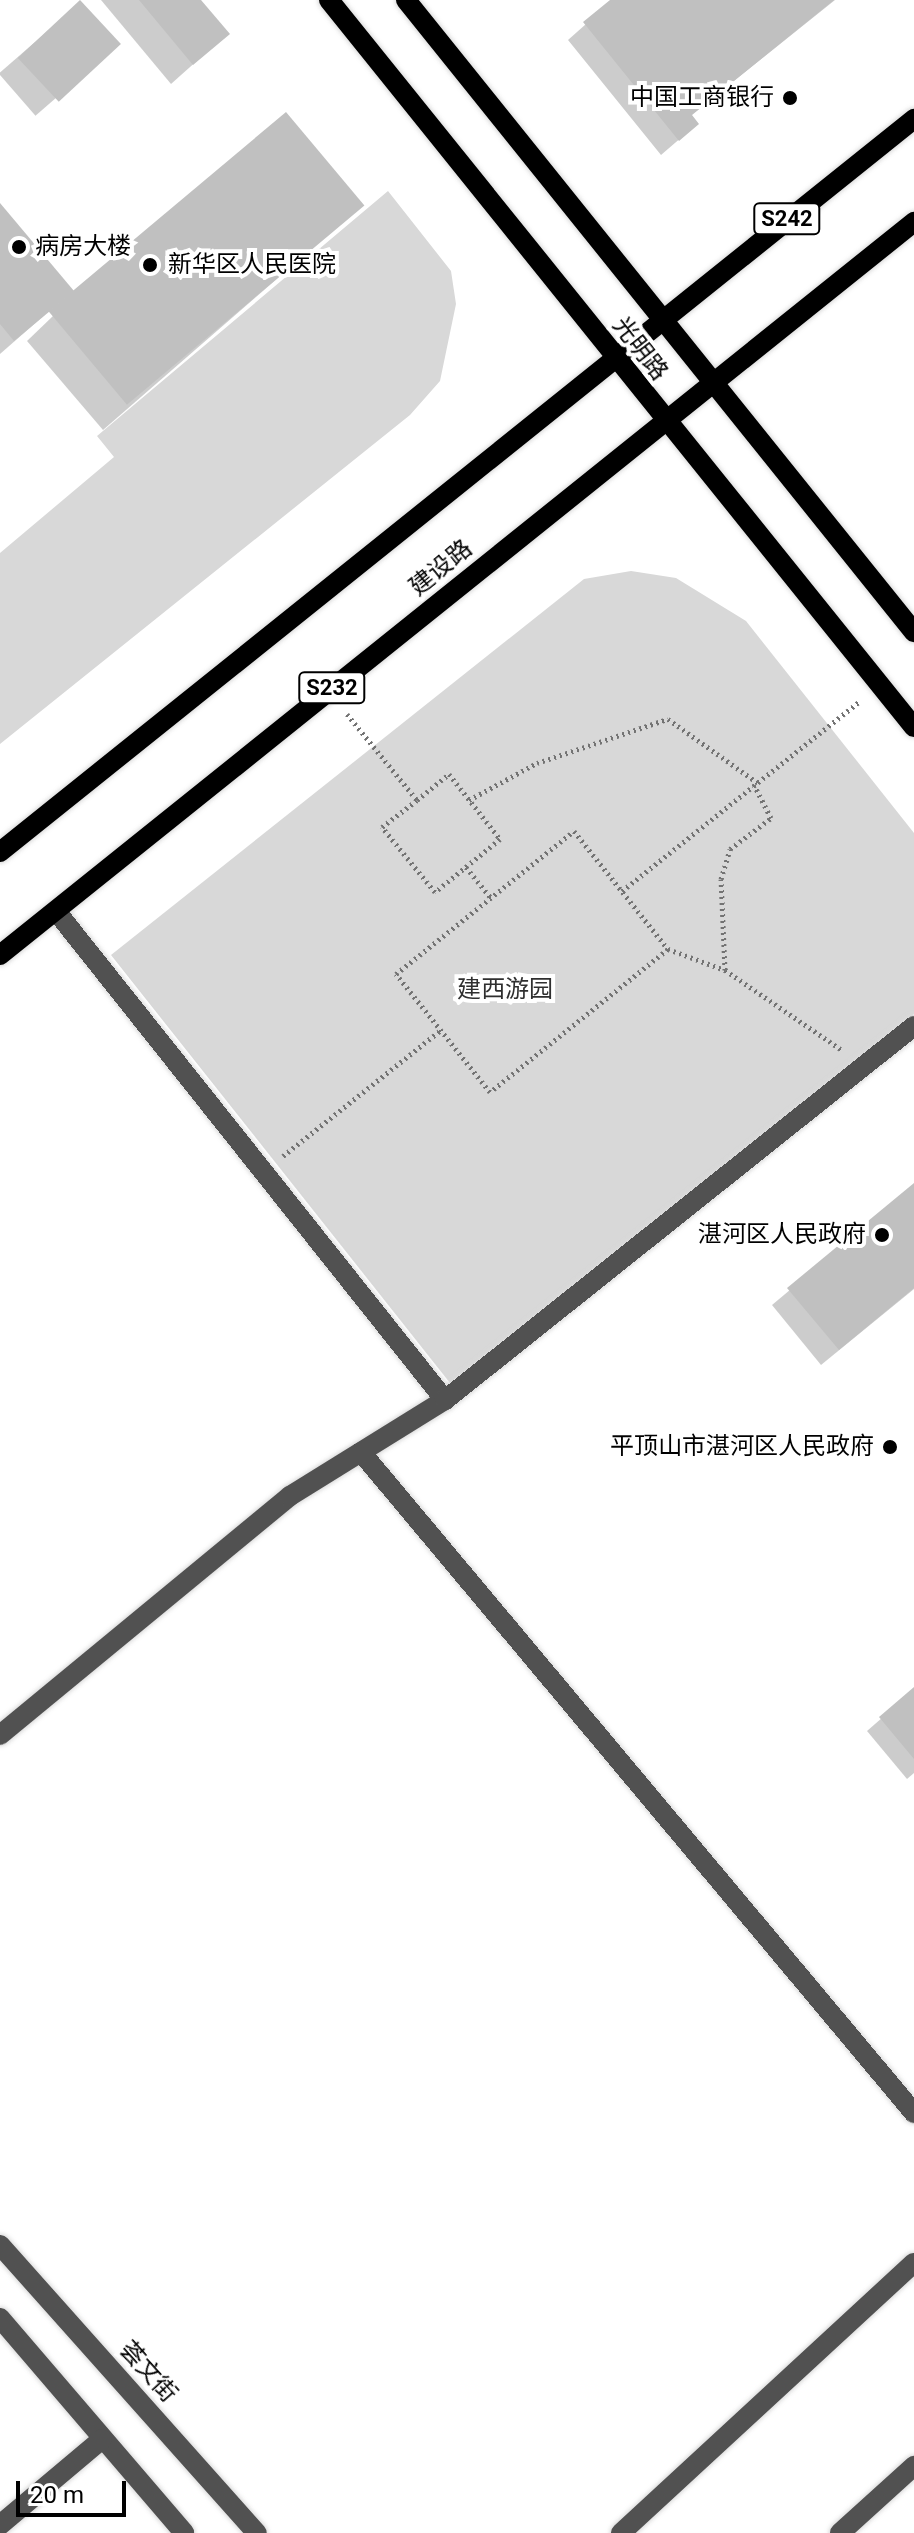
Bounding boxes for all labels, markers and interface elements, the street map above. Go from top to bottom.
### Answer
place label: 中国工商银行 [630,84,774,112]
marker: 中国工商银行 [781,89,799,107]
road number: S242 [753,201,821,237]
place label: 病房大楼 [35,233,131,261]
marker: 病房大楼 [10,238,28,256]
place label: 新华区人民医院 [168,251,336,279]
marker: 新华区人民医院 [139,254,161,276]
street label: 光明路 [606,312,674,386]
street label: 建设路 [404,534,478,602]
road number: S232 [298,670,366,706]
park label: 建西游园 [457,976,553,1004]
place label: 湛河区人民政府 [698,1221,866,1249]
marker: 湛河区人民政府 [873,1226,891,1244]
place label: 平顶山市湛河区人民政府 [610,1433,874,1461]
marker: 平顶山市湛河区人民政府 [881,1438,899,1456]
street label: 荟文街 [113,2336,183,2408]
scale bar [20,2465,130,2515]
text: 20 m [30,2481,84,2509]

